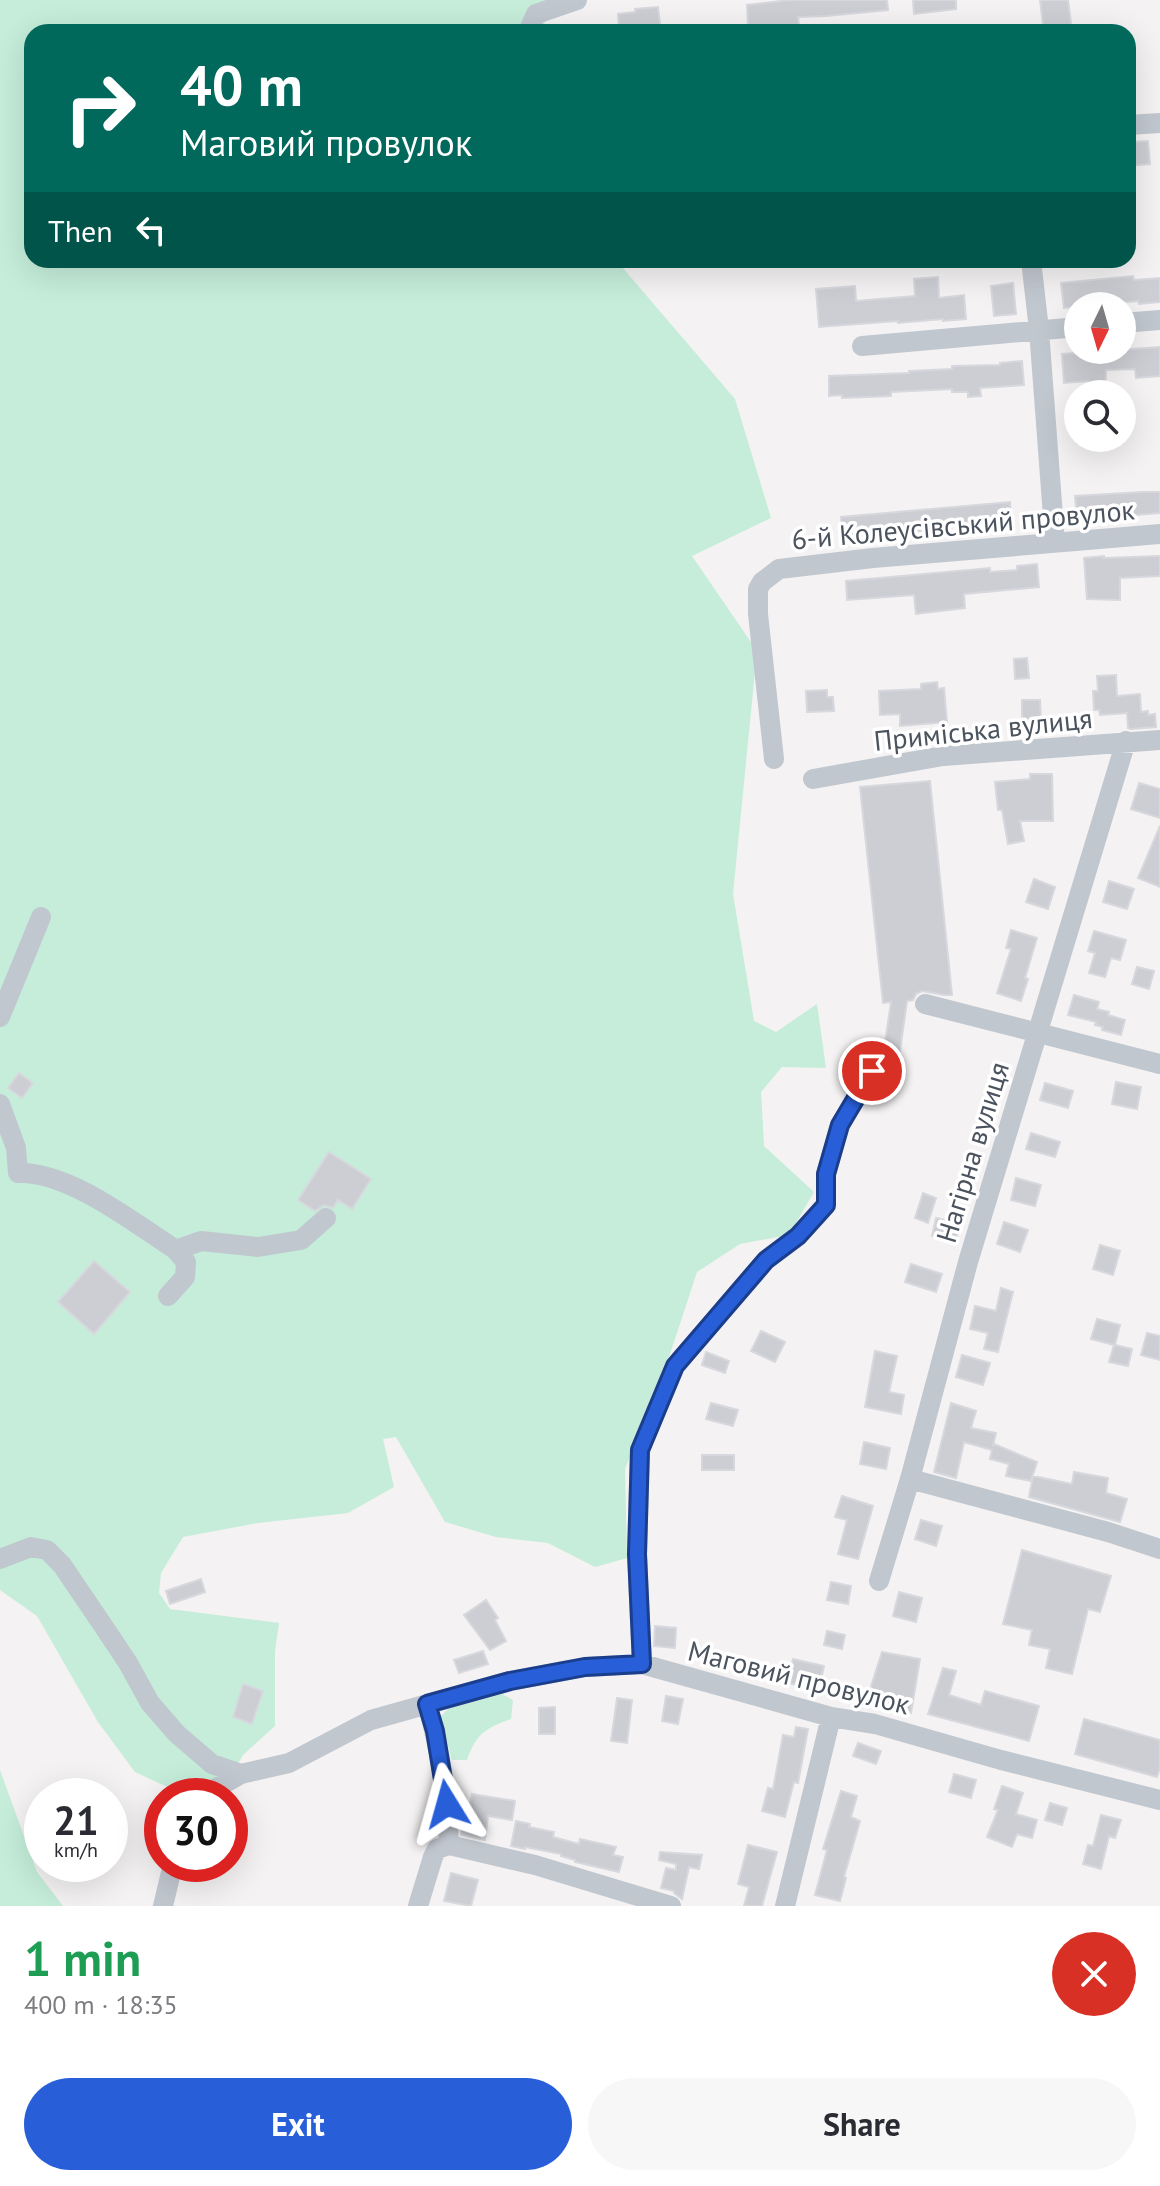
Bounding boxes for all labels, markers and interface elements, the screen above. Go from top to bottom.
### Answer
text: 40 m [180,49,303,121]
icon: right [48,56,152,160]
text: Маговий провулок [180,119,472,166]
icon: left [129,208,173,252]
text: Then [48,211,113,250]
north arrow [1064,292,1136,364]
map controls [1064,292,1136,452]
button: search [1064,380,1136,452]
street label: 6-й Колеусівський провулок [790,491,1137,557]
street label: Приміська вулиця [872,699,1094,759]
pin [838,1037,906,1105]
icon: arrive [850,1049,894,1093]
street label: Нагірна вулиця [927,1057,1017,1247]
street label: Маговий провулок [684,1632,914,1723]
position arrow [405,1762,489,1846]
speed limit sign: 30 [144,1778,248,1882]
text: 21 [53,1794,99,1846]
text: km/h [54,1837,98,1863]
text: 1 min [24,1927,141,1989]
button: close [1052,1932,1136,2016]
text: 400 m · 18:35 [24,1988,178,2021]
button: Exit [24,2078,572,2170]
button: Share [588,2078,1136,2170]

